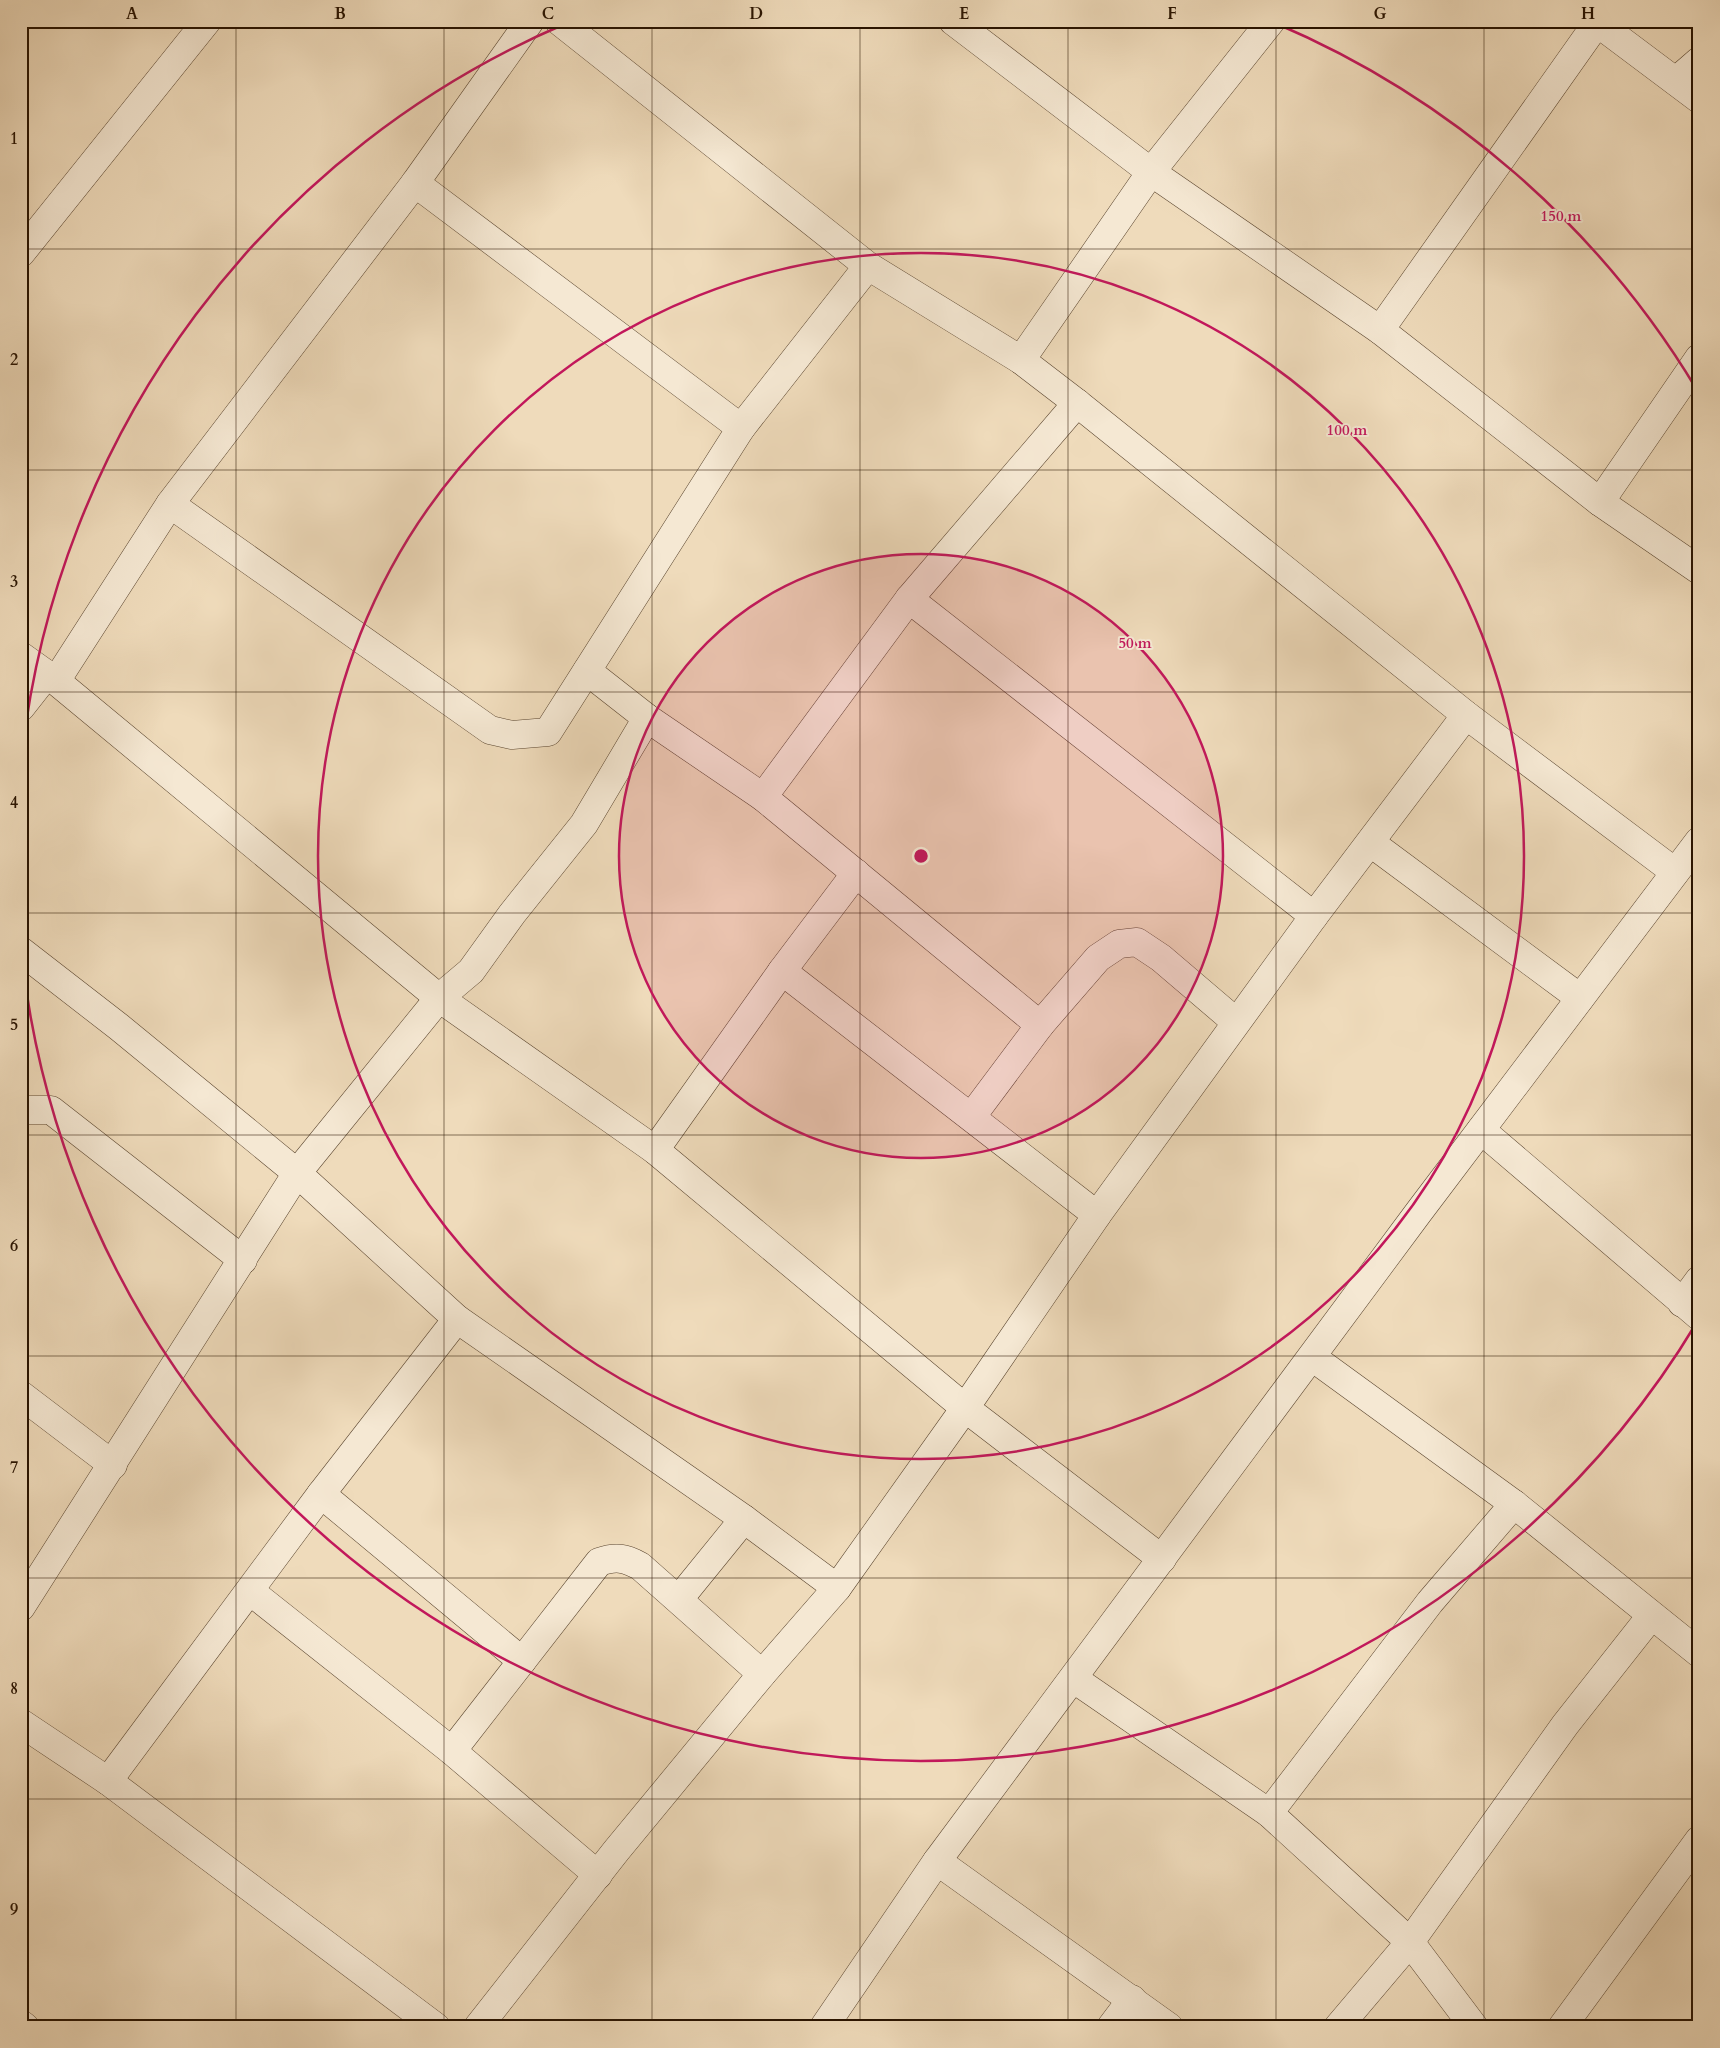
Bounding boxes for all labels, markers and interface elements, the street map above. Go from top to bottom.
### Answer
text: A [126,3,138,25]
text: B [334,3,346,25]
text: C [542,3,554,25]
text: D [749,3,763,25]
text: E [959,3,969,25]
text: F [1167,3,1177,25]
text: G [1373,3,1387,25]
text: H [1581,3,1595,25]
text: 1 [10,128,18,150]
text: 150 m [1541,206,1582,226]
text: 2 [10,349,18,371]
text: 100 m [1327,420,1368,440]
text: 3 [10,571,18,593]
text: 50 m [1118,633,1152,653]
text: 4 [10,792,18,814]
centre of rings [912,847,930,865]
text: 5 [10,1014,18,1036]
text: 6 [10,1235,18,1257]
text: 7 [10,1457,18,1479]
text: 8 [10,1678,18,1700]
text: 9 [10,1899,18,1921]

